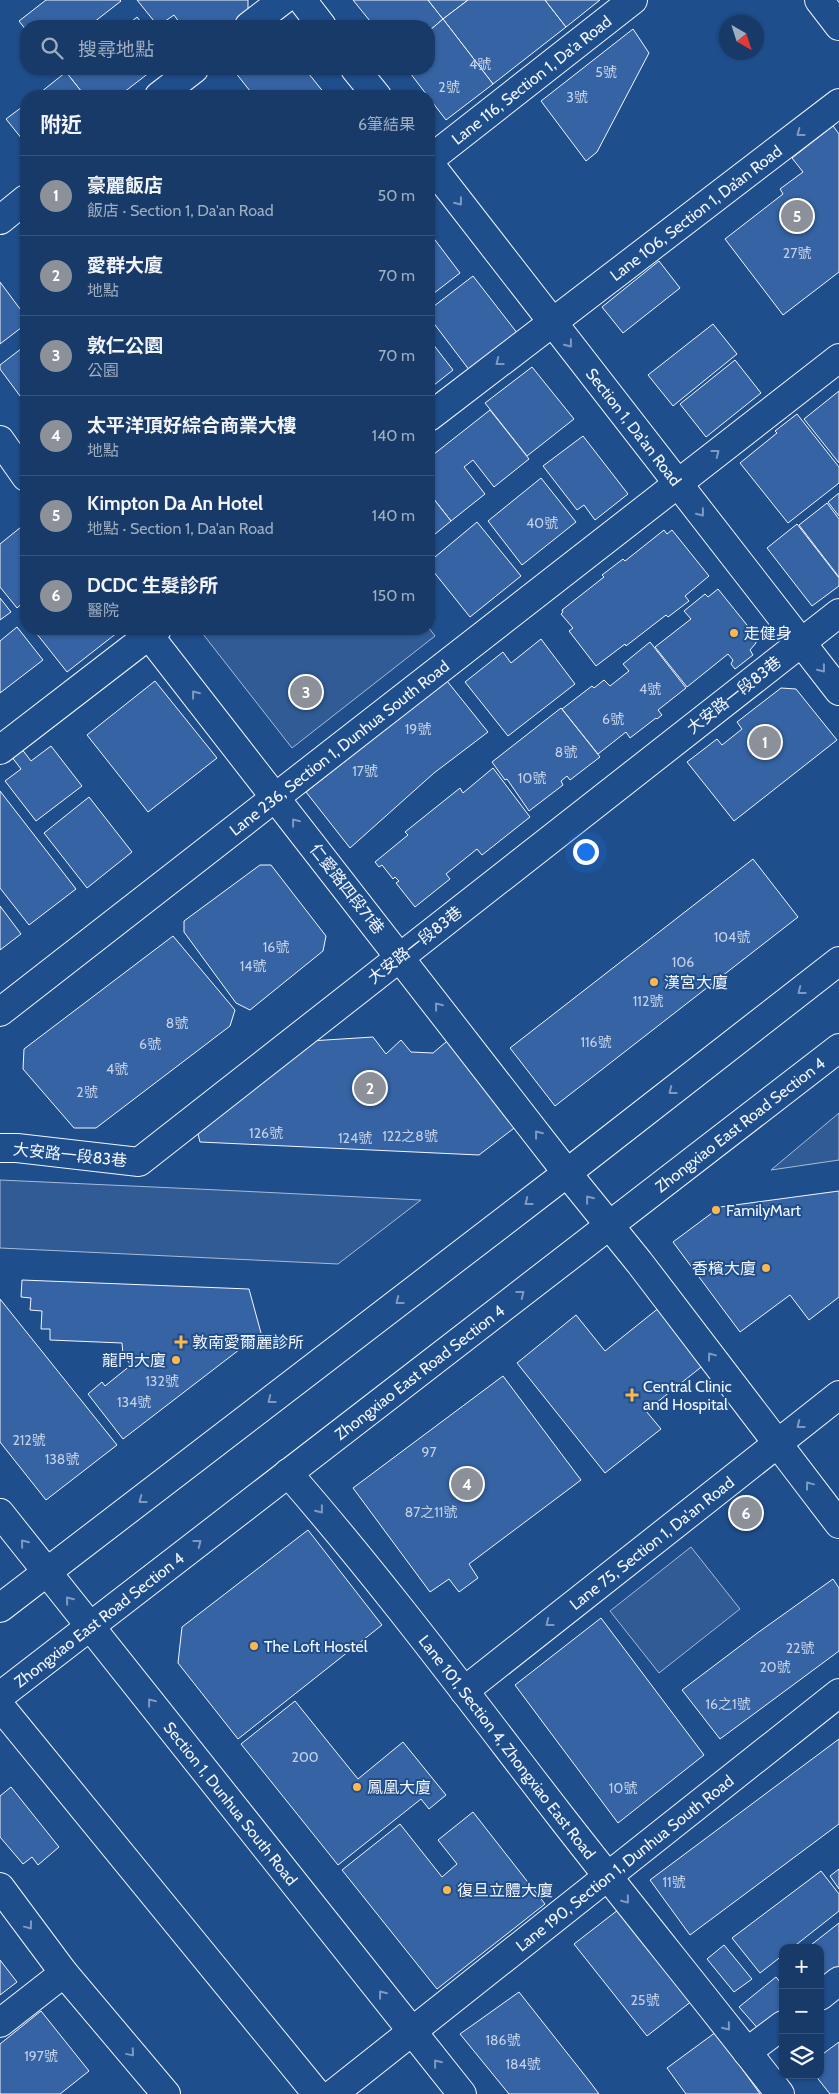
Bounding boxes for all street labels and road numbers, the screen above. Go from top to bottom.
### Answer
street label: Lane 116, Section 1, Da'a Road [448,11,615,148]
street label: Lane 106, Section 1, Da’an Road [606,141,785,284]
street label: Section 1, Da'an Road [582,364,685,489]
street label: 大安路一段83巷 [683,652,785,738]
street label: Lane 236, Section 1, Dunhua South Road [226,655,452,839]
street label: 仁愛路四段71巷 [306,840,388,938]
street label: 大安路一段83巷 [364,902,466,988]
street label: Zhongxiao East Road Section 4 [651,1053,829,1196]
street label: 大安路一段83巷 [12,1140,128,1170]
street label: Zhongxiao East Road Section 4 [331,1301,508,1443]
street label: Lane 75, Section 1, Da'an Road [566,1472,738,1614]
street label: Zhongxiao East Road Section 4 [10,1548,188,1691]
street label: Lane 101, Section 4, Zhongxiao East Road [415,1631,600,1863]
street label: Section 1, Dunhua South Road [160,1718,302,1889]
street label: Lane 190, Section 1, Dunhua South Road [512,1771,737,1955]

